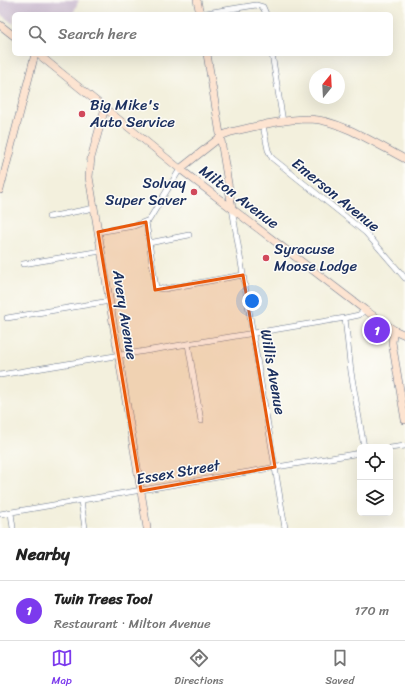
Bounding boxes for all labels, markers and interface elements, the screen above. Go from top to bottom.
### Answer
search box [12,12,393,56]
text: Search here [58,21,137,47]
icon: search [26,23,48,45]
north arrow [309,68,345,104]
place label: Big Mike's Auto Service [89,92,175,135]
marker: Big Mike's Auto Service [77,109,87,119]
street label: Emerson Avenue [286,151,386,239]
street label: Milton Avenue [193,158,285,236]
place label: Solvay Super Saver [105,170,187,213]
marker: Solvay Super Saver [189,187,199,197]
place label: Syracuse Moose Lodge [274,236,358,279]
marker: Syracuse Moose Lodge [261,253,271,263]
street label: Avery Avenue [105,267,145,362]
your location [242,291,262,311]
pin: 1 [364,315,390,345]
street label: Willis Avenue [253,327,293,417]
map controls [357,444,393,516]
button: locate [357,444,393,480]
street label: Essex Street [134,452,223,492]
button: layers [357,480,393,516]
text: Nearby [16,539,70,569]
text: Twin Trees Too! [54,586,152,612]
text: 1 [26,599,32,622]
text: 170 m [354,599,389,622]
text: Restaurant · Milton Avenue [54,612,211,635]
tab: Map [51,647,73,690]
tab: Directions [174,647,224,690]
tab: Saved [325,647,354,690]

